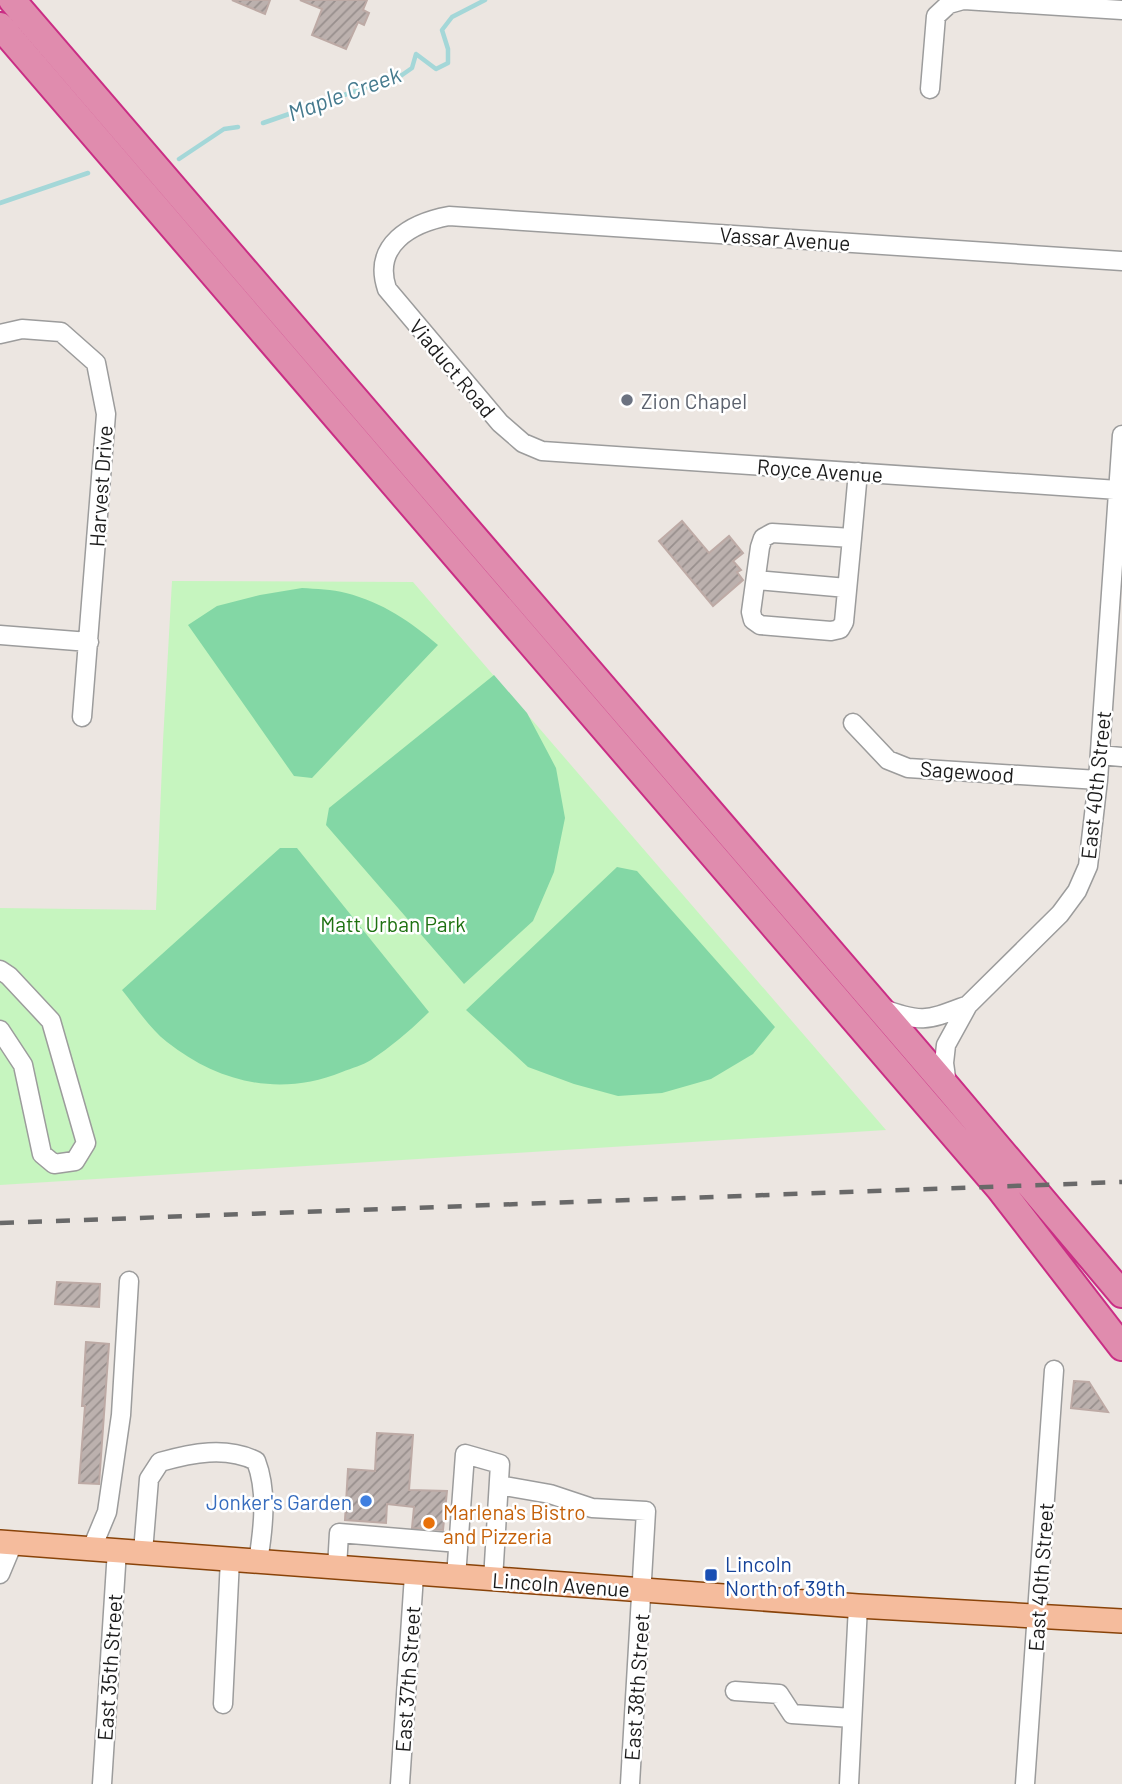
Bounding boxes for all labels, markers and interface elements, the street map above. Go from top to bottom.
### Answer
water label: Maple Creek [284,60,404,126]
street label: Vassar Avenue [719,221,851,255]
street label: Viaduct Road [405,314,501,422]
place label: Zion Chapel [641,388,747,413]
marker: Zion Chapel [619,392,635,408]
street label: Harvest Drive [83,424,117,548]
street label: Royce Avenue [756,453,884,487]
street label: East 40th Street [1075,709,1115,861]
street label: Sagewood [919,755,1015,787]
park label: Matt Urban Park [320,911,466,936]
place label: Jonker's Garden [206,1489,352,1514]
marker: Jonker's Garden [358,1493,374,1509]
place label: Marlena's Bistro and Pizzeria [443,1499,586,1548]
street label: East 40th Street [1022,1502,1058,1652]
marker: Marlena's Bistro and Pizzeria [421,1515,437,1531]
place label: Lincoln North of 39th [725,1551,845,1600]
street label: Lincoln Avenue [491,1567,631,1601]
marker: Lincoln North of 39th [703,1567,719,1583]
street label: East 35th Street [91,1593,127,1741]
street label: East 37th Street [389,1605,425,1753]
street label: East 38th Street [618,1613,654,1761]

